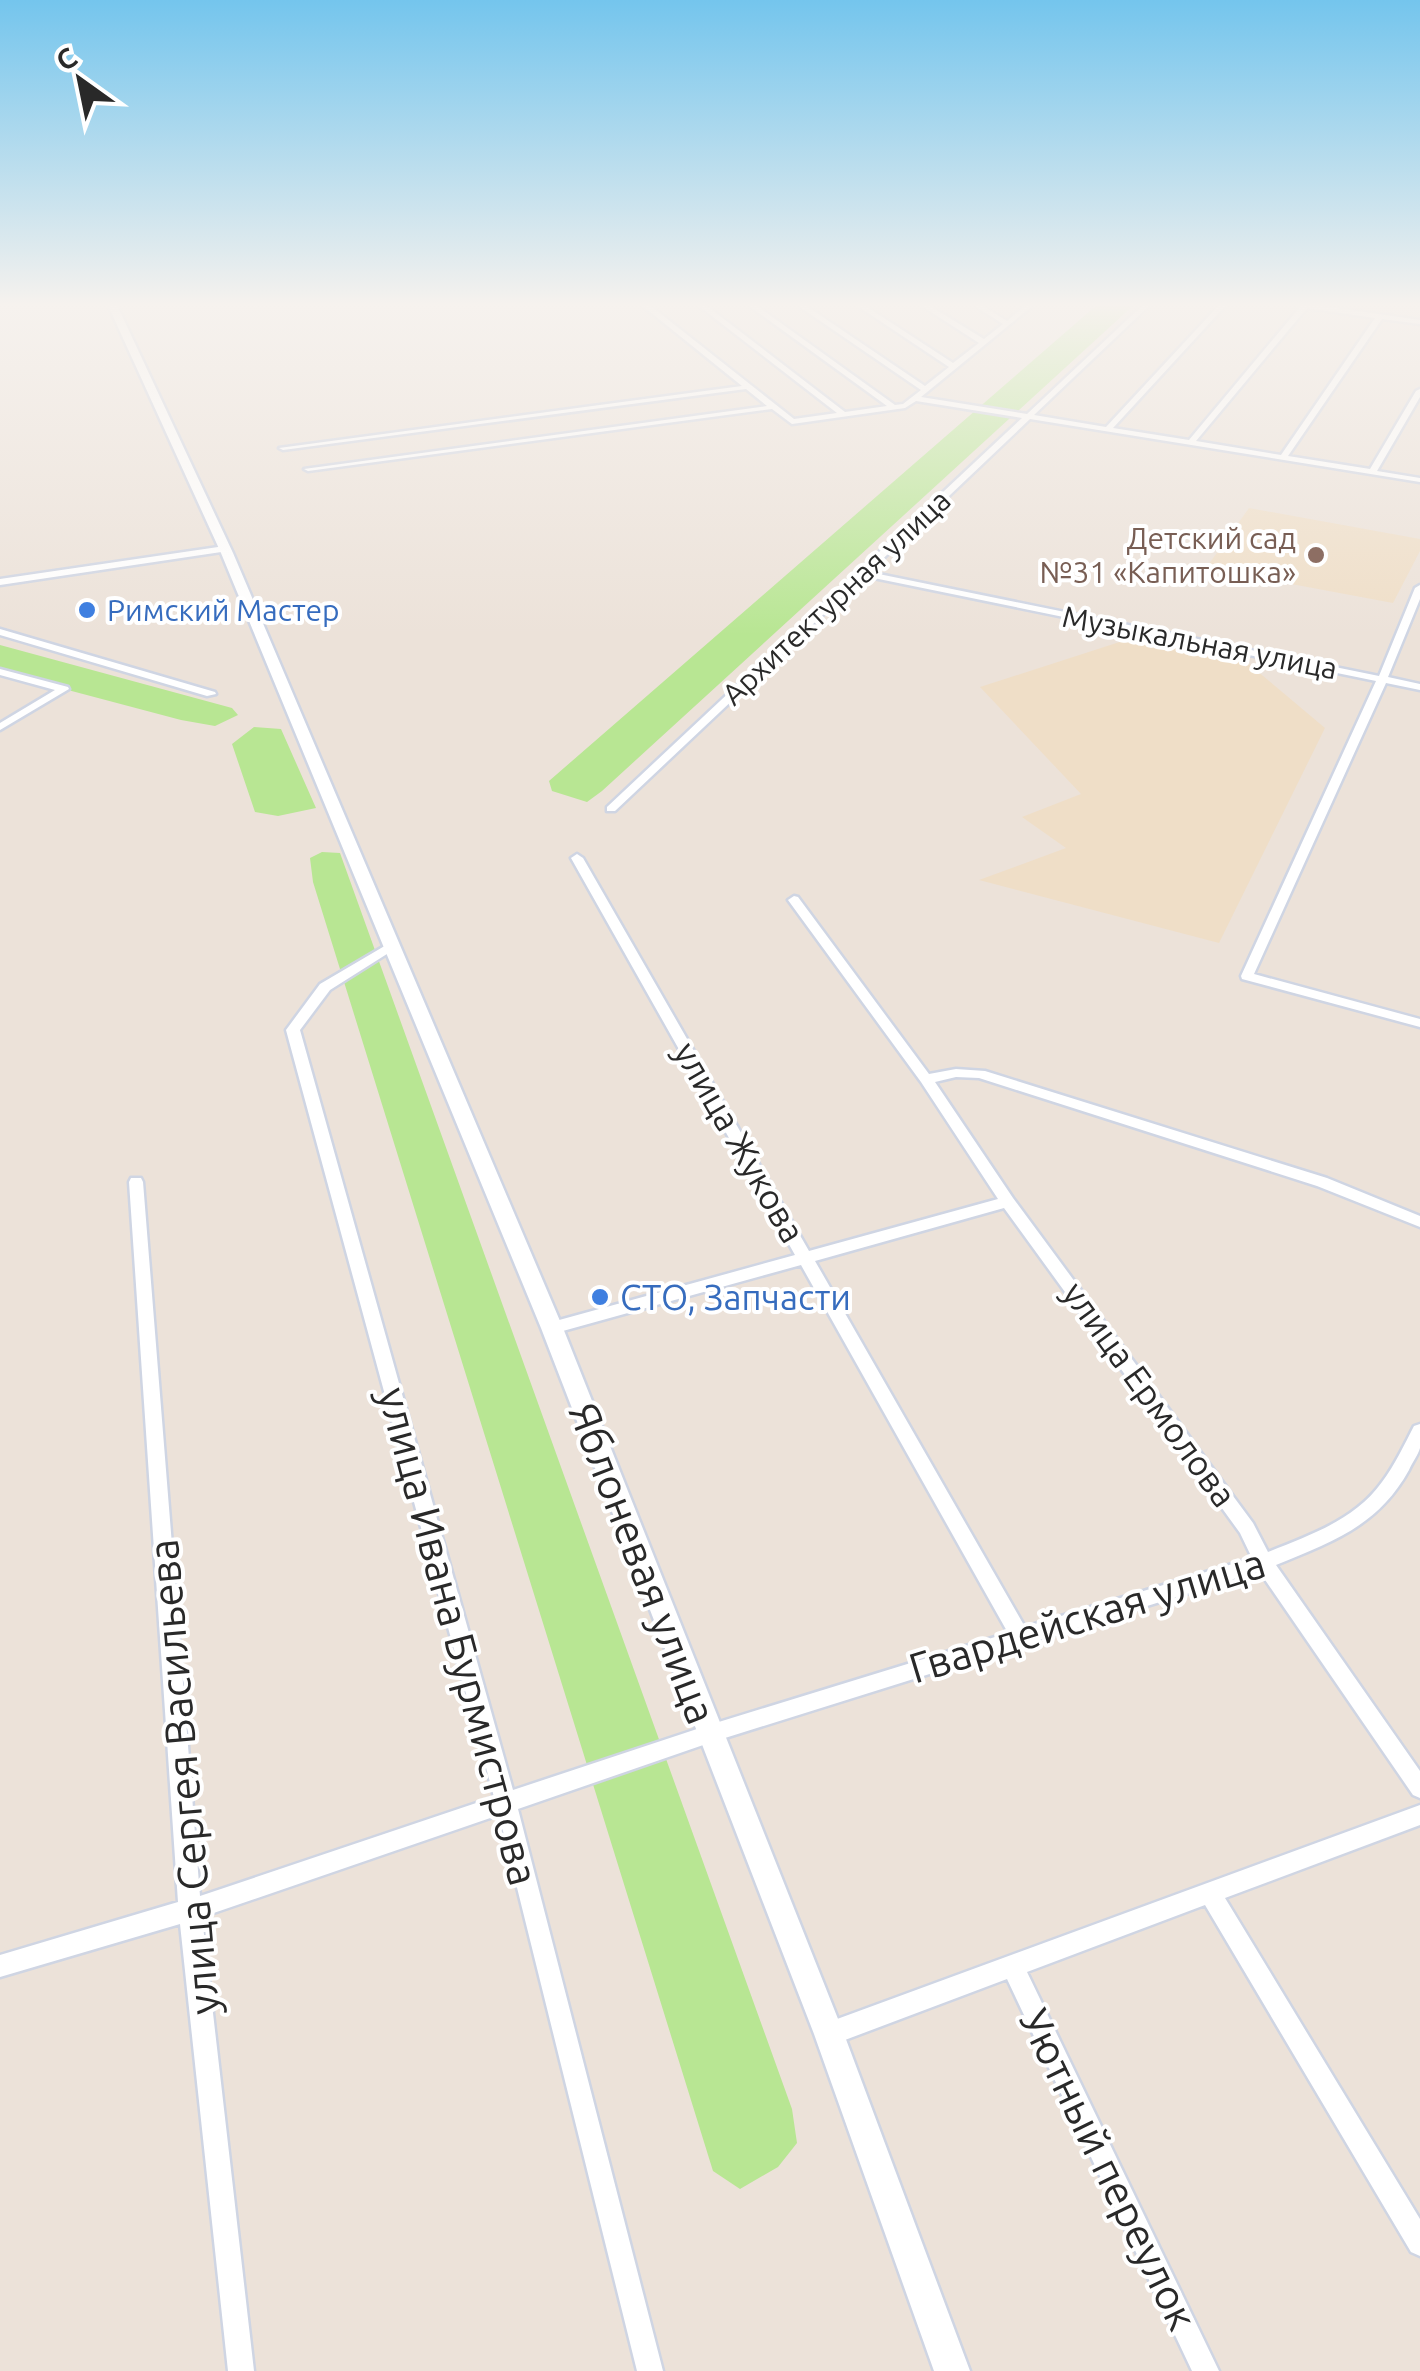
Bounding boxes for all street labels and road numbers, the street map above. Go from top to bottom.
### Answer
street label: Архитектурная улица [715,483,957,711]
street label: Музыкальная улица [1060,599,1340,685]
street label: улица Жукова [666,1035,814,1249]
street label: улица Ермолова [1055,1274,1245,1514]
street label: улица Ивана Бурмистрова [370,1382,548,1890]
street label: Яблоневая улица [560,1396,726,1730]
street label: улица Сергея Васильева [139,1537,227,2017]
street label: Гвардейская улица [903,1539,1271,1691]
street label: Уютный переулок [1011,2001,1207,2337]

